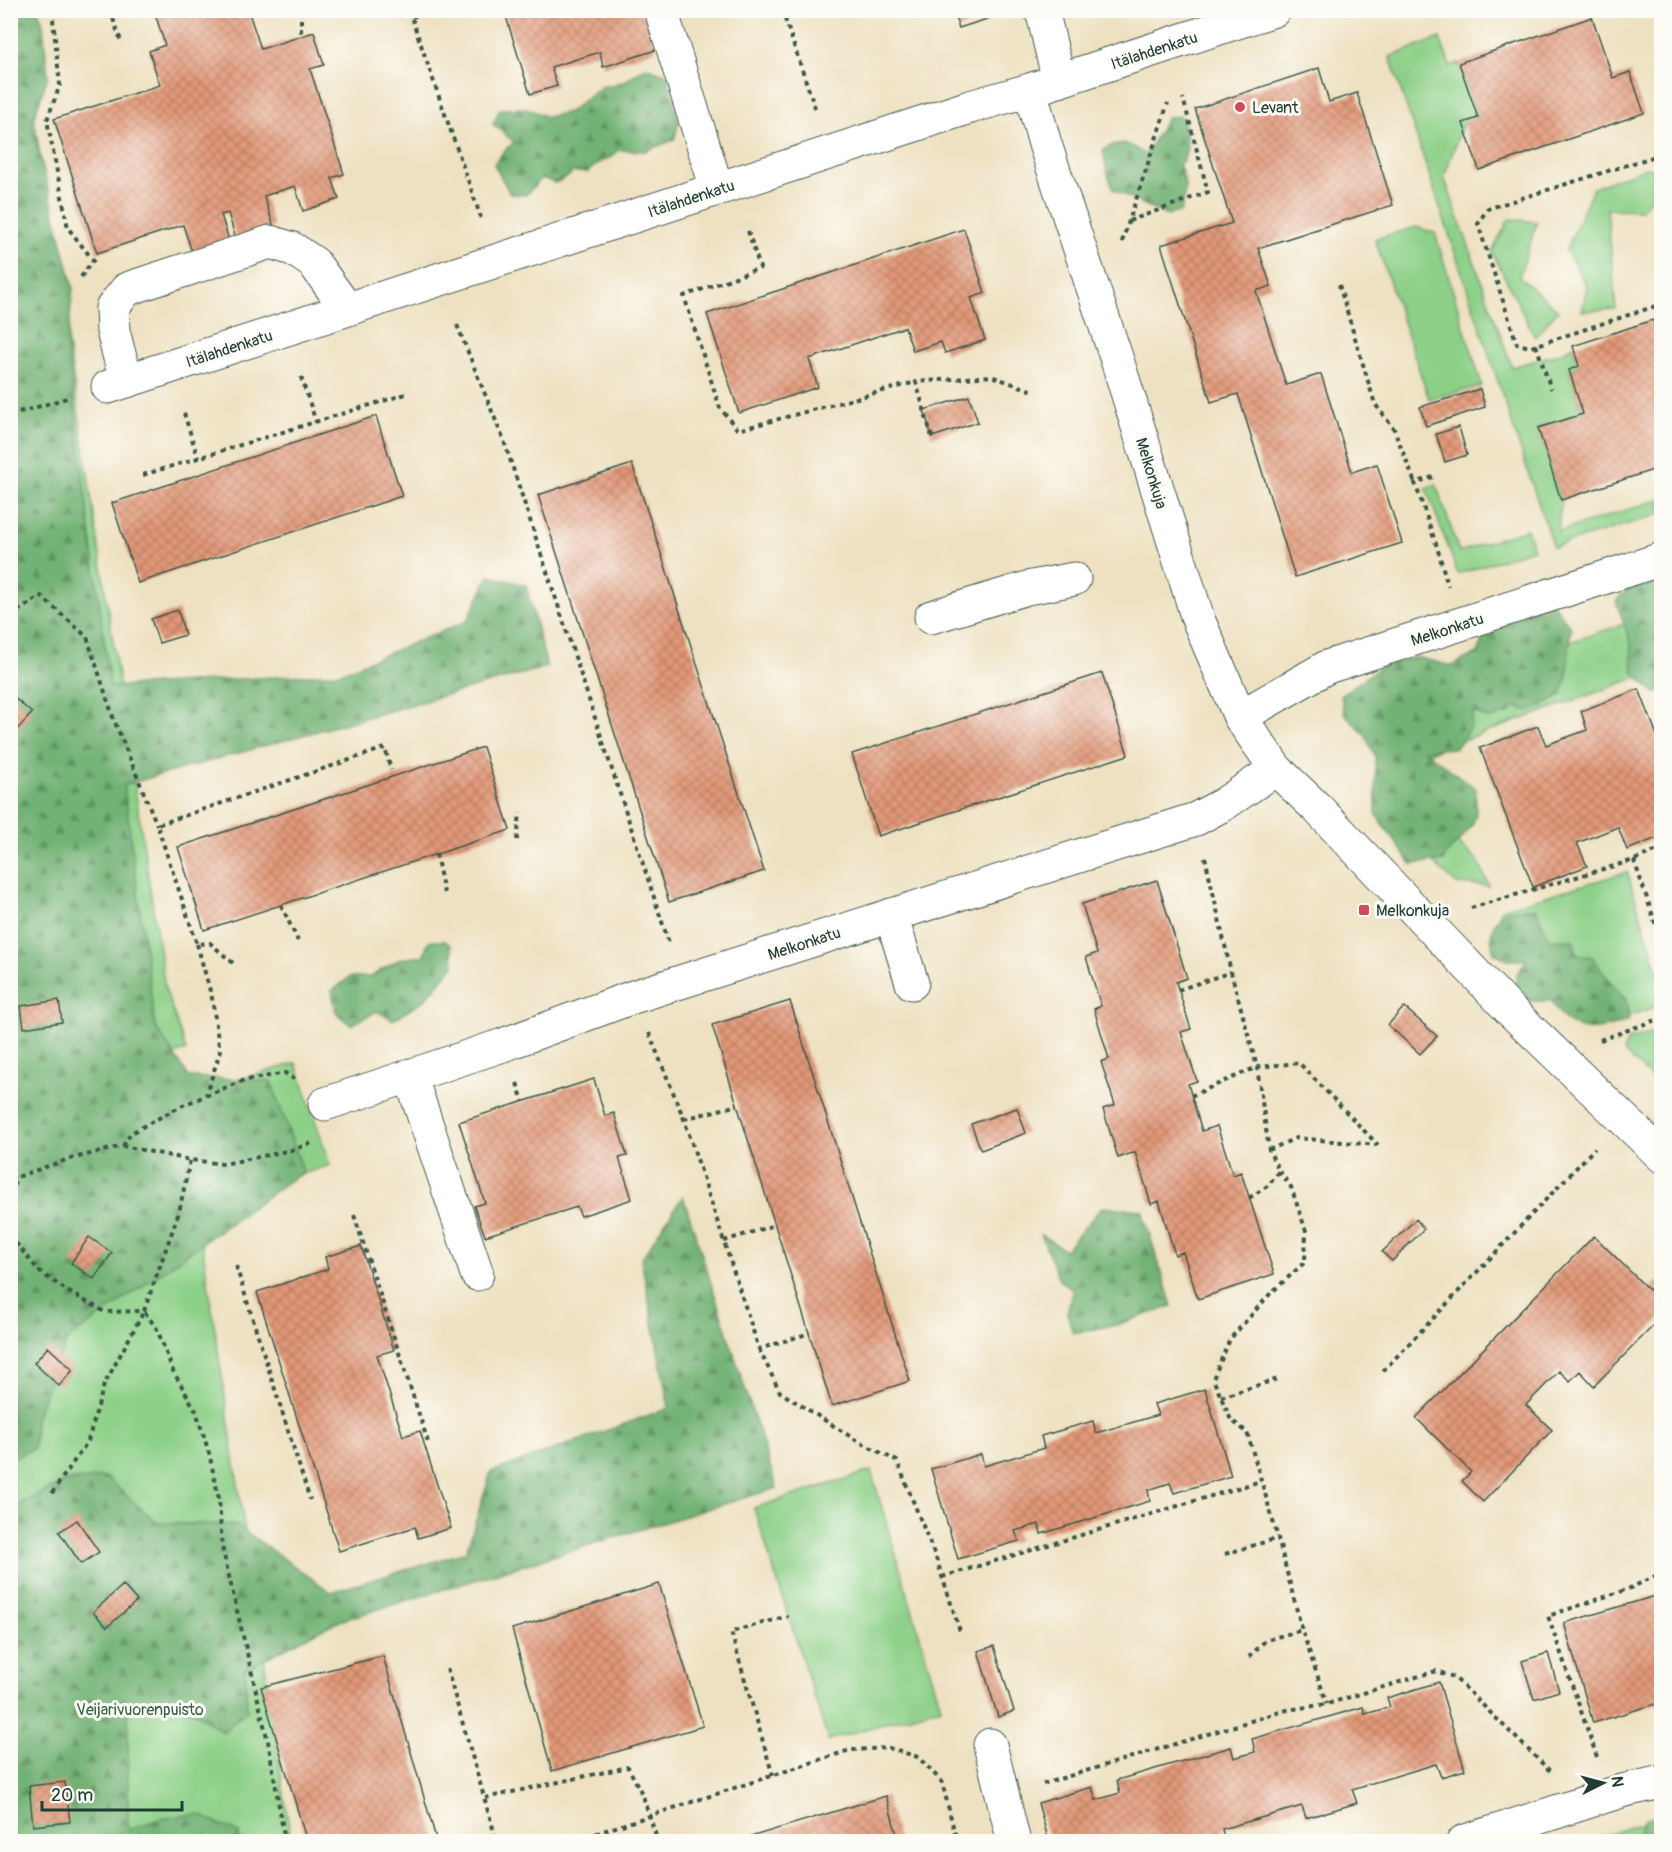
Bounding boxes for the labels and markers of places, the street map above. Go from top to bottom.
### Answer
place label: Levant [1252,98,1299,118]
marker: Levant [1233,100,1247,114]
place label: Melkonkuja [1376,901,1449,921]
marker: Melkonkuja [1357,903,1371,917]

